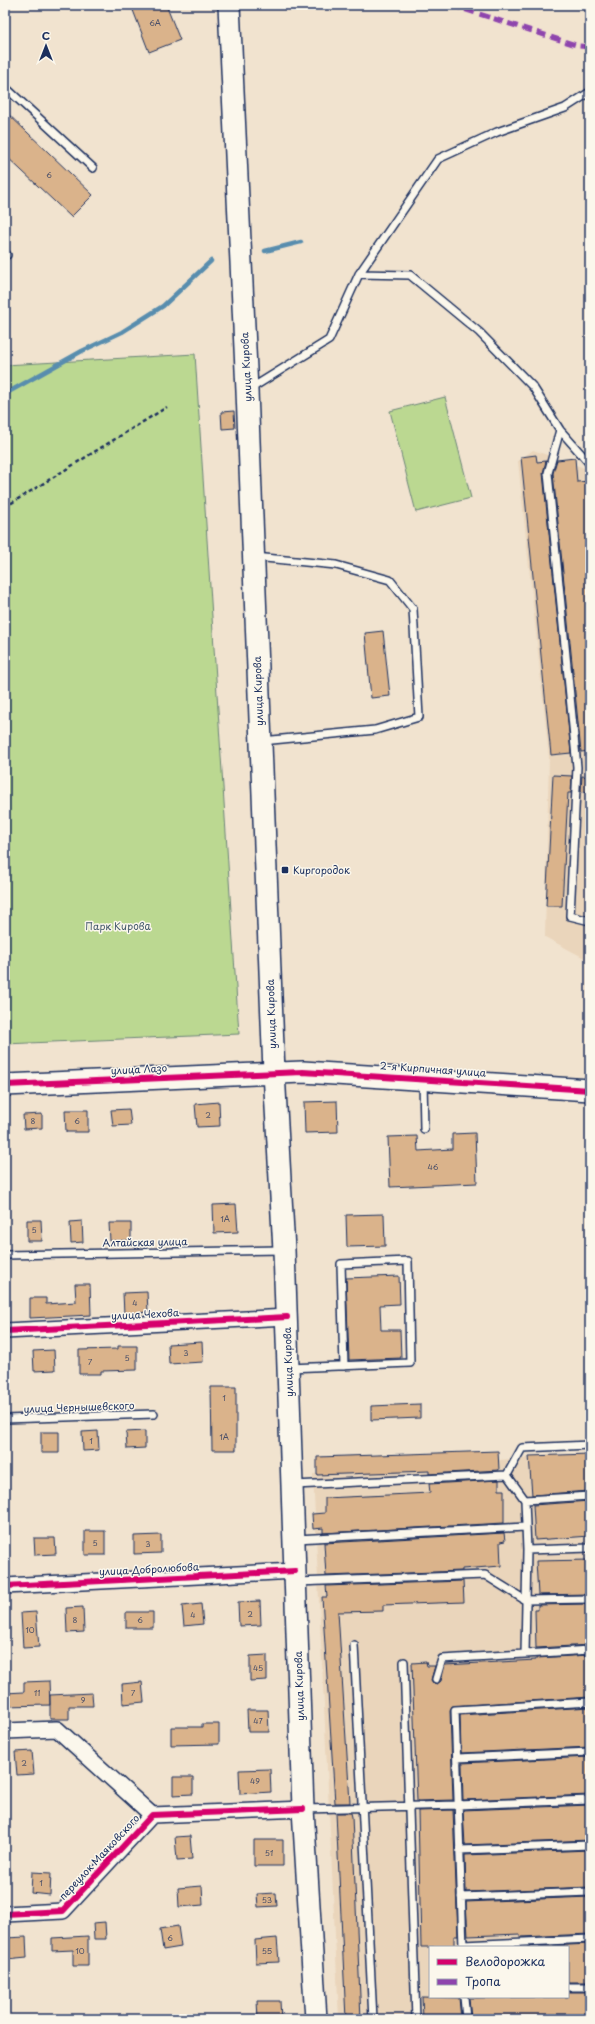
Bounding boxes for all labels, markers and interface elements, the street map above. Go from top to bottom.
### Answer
house number: 6А [149,17,161,29]
north arrow [26,26,66,66]
text: С [42,27,50,44]
house number: 6 [46,169,52,181]
street label: улица Кирова [236,331,255,402]
street label: улица Кирова [249,655,266,726]
place label: Киргородок [293,862,350,877]
marker: Киргородок [280,865,290,875]
park label: Парк Кирова [85,918,151,933]
street label: улица Кирова [262,978,279,1049]
street label: 2-я Кирпичная улица [379,1057,487,1080]
street label: улица Лазо [110,1060,168,1077]
house number: 2 [205,1109,211,1121]
house number: 8 [31,1115,36,1127]
house number: 6 [74,1115,80,1127]
house number: 46 [428,1161,439,1173]
house number: 1А [220,1213,230,1225]
house number: 5 [31,1224,37,1236]
street label: Алтайская улица [102,1233,188,1250]
house number: 4 [132,1297,138,1309]
street label: улица Чехова [111,1304,180,1323]
street label: улица Кирова [279,1326,296,1397]
house number: 3 [183,1347,189,1359]
house number: 5 [124,1352,130,1364]
house number: 7 [88,1356,93,1368]
house number: 1 [222,1392,226,1404]
street label: улица Чернышевского [23,1397,135,1416]
house number: 1А [219,1431,229,1443]
house number: 1 [89,1435,93,1447]
house number: 5 [92,1537,98,1549]
house number: 3 [145,1538,151,1550]
street label: улица Добролюбова [99,1558,200,1579]
house number: 2 [247,1608,253,1620]
house number: 4 [190,1609,196,1621]
house number: 8 [73,1614,78,1626]
house number: 6 [137,1614,143,1626]
house number: 10 [25,1624,35,1636]
street label: улица Кирова [290,1650,307,1721]
house number: 45 [253,1662,263,1674]
house number: 11 [34,1687,40,1699]
house number: 7 [131,1687,136,1699]
house number: 9 [81,1694,86,1706]
house number: 47 [253,1715,263,1727]
house number: 2 [21,1757,27,1769]
house number: 49 [250,1775,260,1787]
street label: переулок Маяковского [55,1810,143,1903]
house number: 51 [265,1847,274,1859]
house number: 1 [39,1877,43,1889]
house number: 53 [262,1894,272,1906]
house number: 6 [167,1932,173,1944]
house number: 10 [75,1945,85,1957]
house number: 55 [262,1945,272,1957]
legend [429,1946,569,1998]
text: Велодорожка [465,1952,545,1970]
text: Тропа [465,1972,501,1990]

